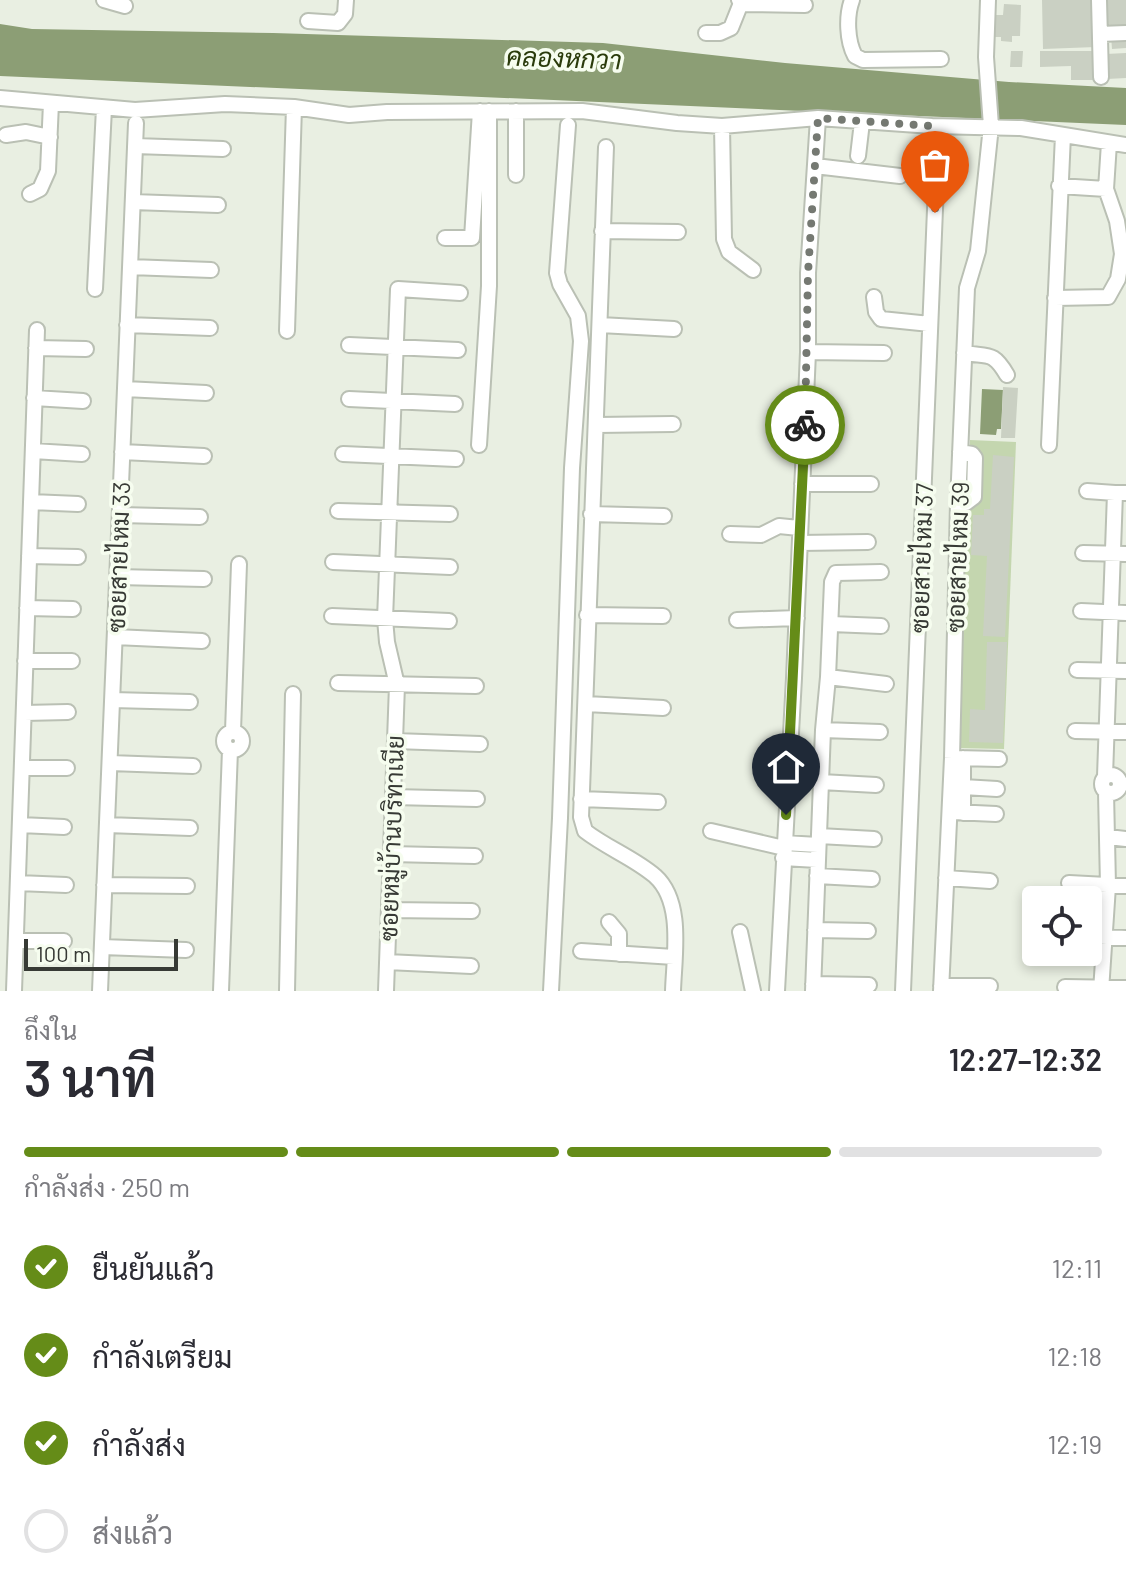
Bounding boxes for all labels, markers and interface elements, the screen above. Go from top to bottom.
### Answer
water label: คลองหกวา [506,39,622,75]
pin [901,131,969,213]
icon: bag [913,143,957,187]
courier [765,385,845,465]
icon: bike [783,403,827,447]
street label: ซอยสายไหม 33 [101,481,135,633]
street label: ซอยสายไหม 39 [940,481,974,633]
street label: ซอยสายไหม 37 [904,483,938,633]
pin [752,733,820,815]
street label: ซอยหมู่บ้านบริทาเนีย [373,735,413,942]
icon: home [764,745,808,789]
map controls [1022,886,1102,966]
button: locate [1022,886,1102,966]
scale bar [24,935,178,971]
text: 100 m [36,940,91,966]
text: ถึงใน [24,1014,77,1045]
text: 12:27–12:32 [949,1041,1102,1077]
text: 3 นาที [24,1045,157,1107]
text: กำลังส่ง · 250 m [24,1171,190,1202]
icon: check [24,1245,68,1289]
text: ยืนยันแล้ว [92,1250,215,1286]
text: 12:11 [1052,1252,1102,1283]
icon: check [24,1333,68,1377]
text: กำลังเตรียม [92,1338,232,1374]
text: 12:18 [1048,1340,1102,1371]
icon: check [24,1421,68,1465]
text: กำลังส่ง [92,1426,186,1462]
text: 12:19 [1048,1428,1102,1459]
text: ส่งแล้ว [92,1514,173,1550]

